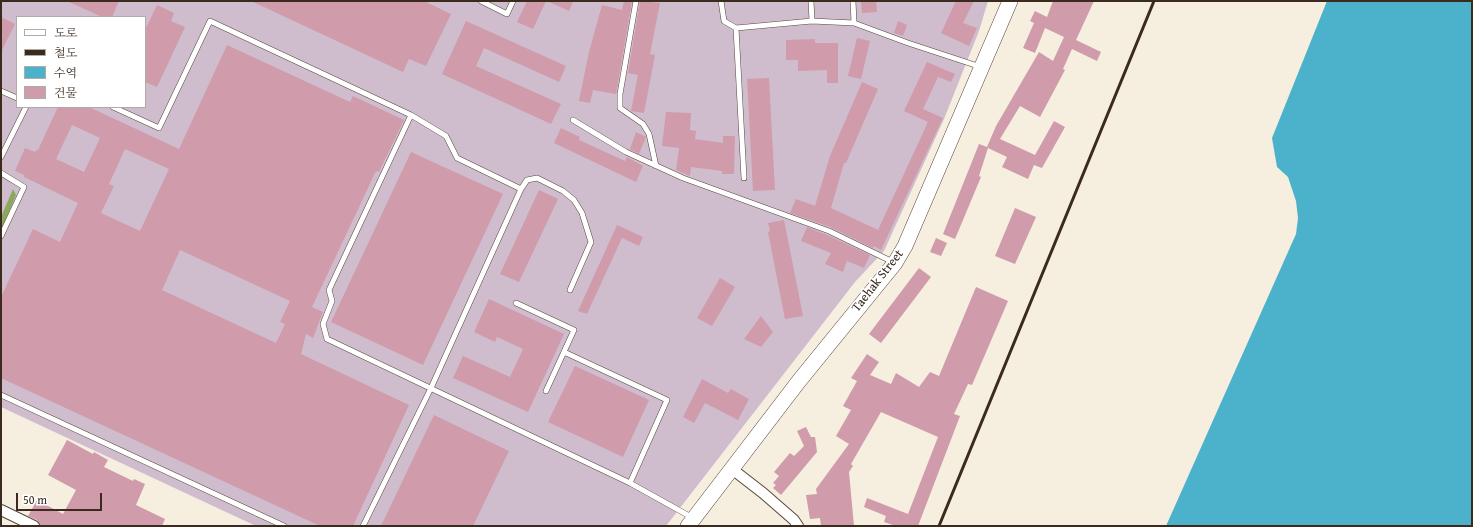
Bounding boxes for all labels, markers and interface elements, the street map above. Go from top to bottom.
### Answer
legend [16,16,146,108]
text: 도로 [54,24,77,41]
text: 철도 [54,44,77,61]
text: 수역 [54,64,77,81]
text: 건물 [54,84,77,101]
street label: Taehak Street [849,247,907,315]
scale bar [18,485,104,511]
text: 50 m [23,491,47,508]

